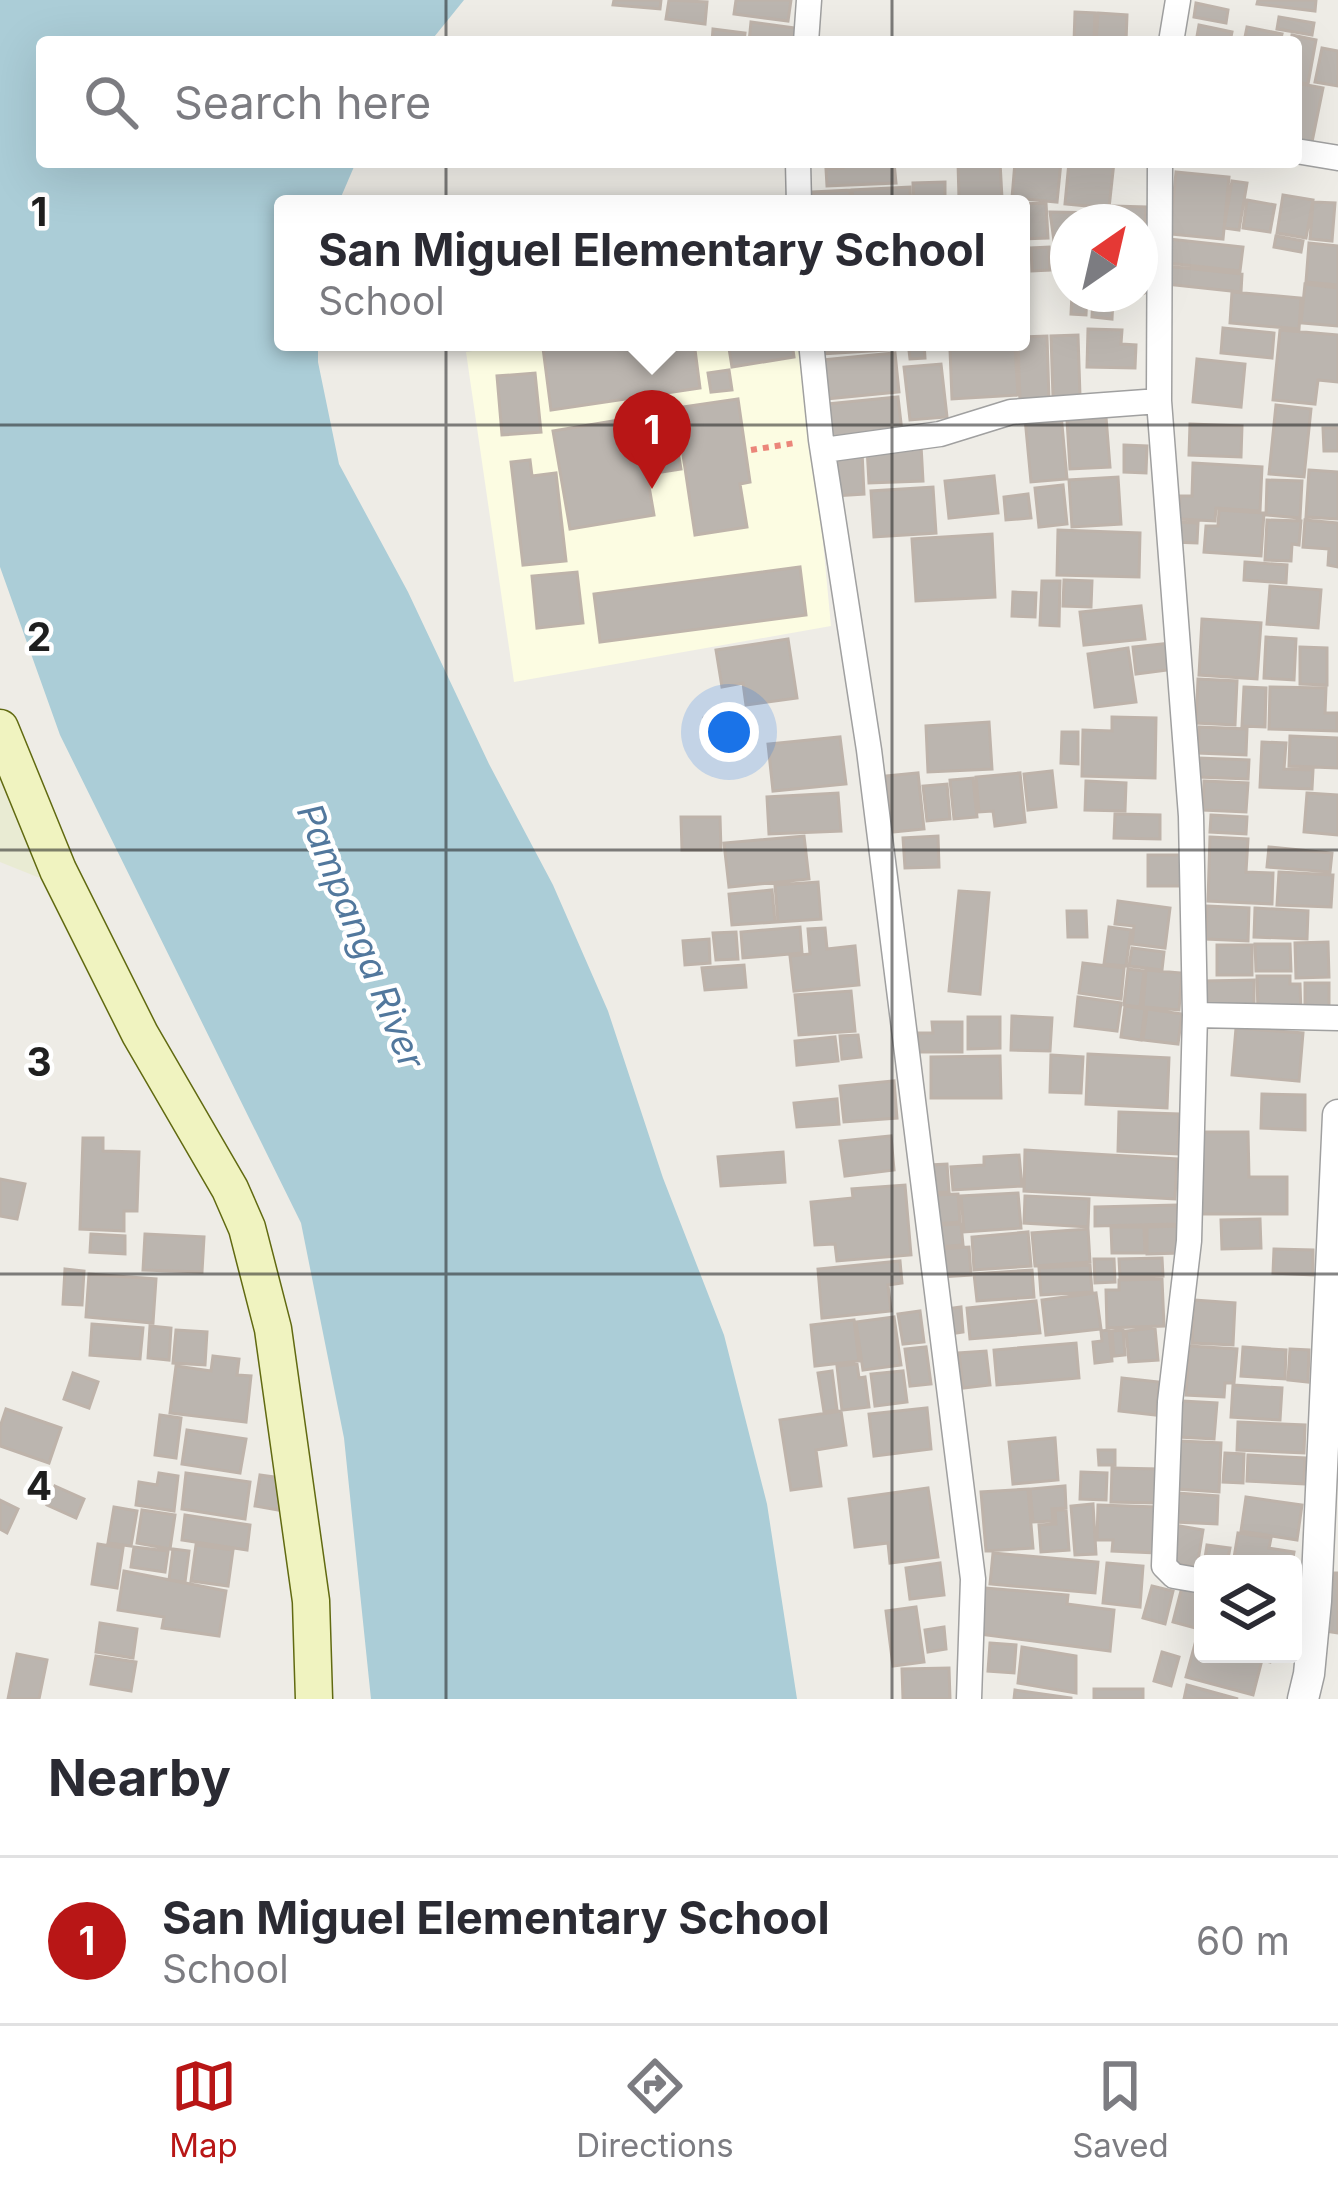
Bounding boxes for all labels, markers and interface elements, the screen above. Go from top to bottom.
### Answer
search box [36,36,1302,168]
icon: search [78,69,144,135]
text: Search here [174,75,431,130]
text: 1 [31,188,47,235]
popup [274,195,1030,351]
north arrow [1050,204,1158,312]
text: San Miguel Elementary School [318,222,986,277]
text: School [318,277,445,324]
pin: 1 [613,390,691,489]
text: 2 [27,613,51,660]
your location [699,702,759,762]
water label: Pampanga River [288,797,435,1076]
text: 3 [26,1038,52,1085]
text: 4 [26,1462,52,1509]
map controls [1194,1555,1302,1663]
button: layers [1194,1555,1302,1663]
text: Nearby [48,1747,231,1808]
text: San Miguel Elementary School [162,1890,830,1945]
text: 1 [79,1917,95,1964]
text: 60 m [1196,1917,1290,1964]
text: School [162,1945,289,1992]
tab: Map [169,2053,238,2165]
tab: Directions [576,2053,734,2165]
tab: Saved [1072,2053,1169,2165]

